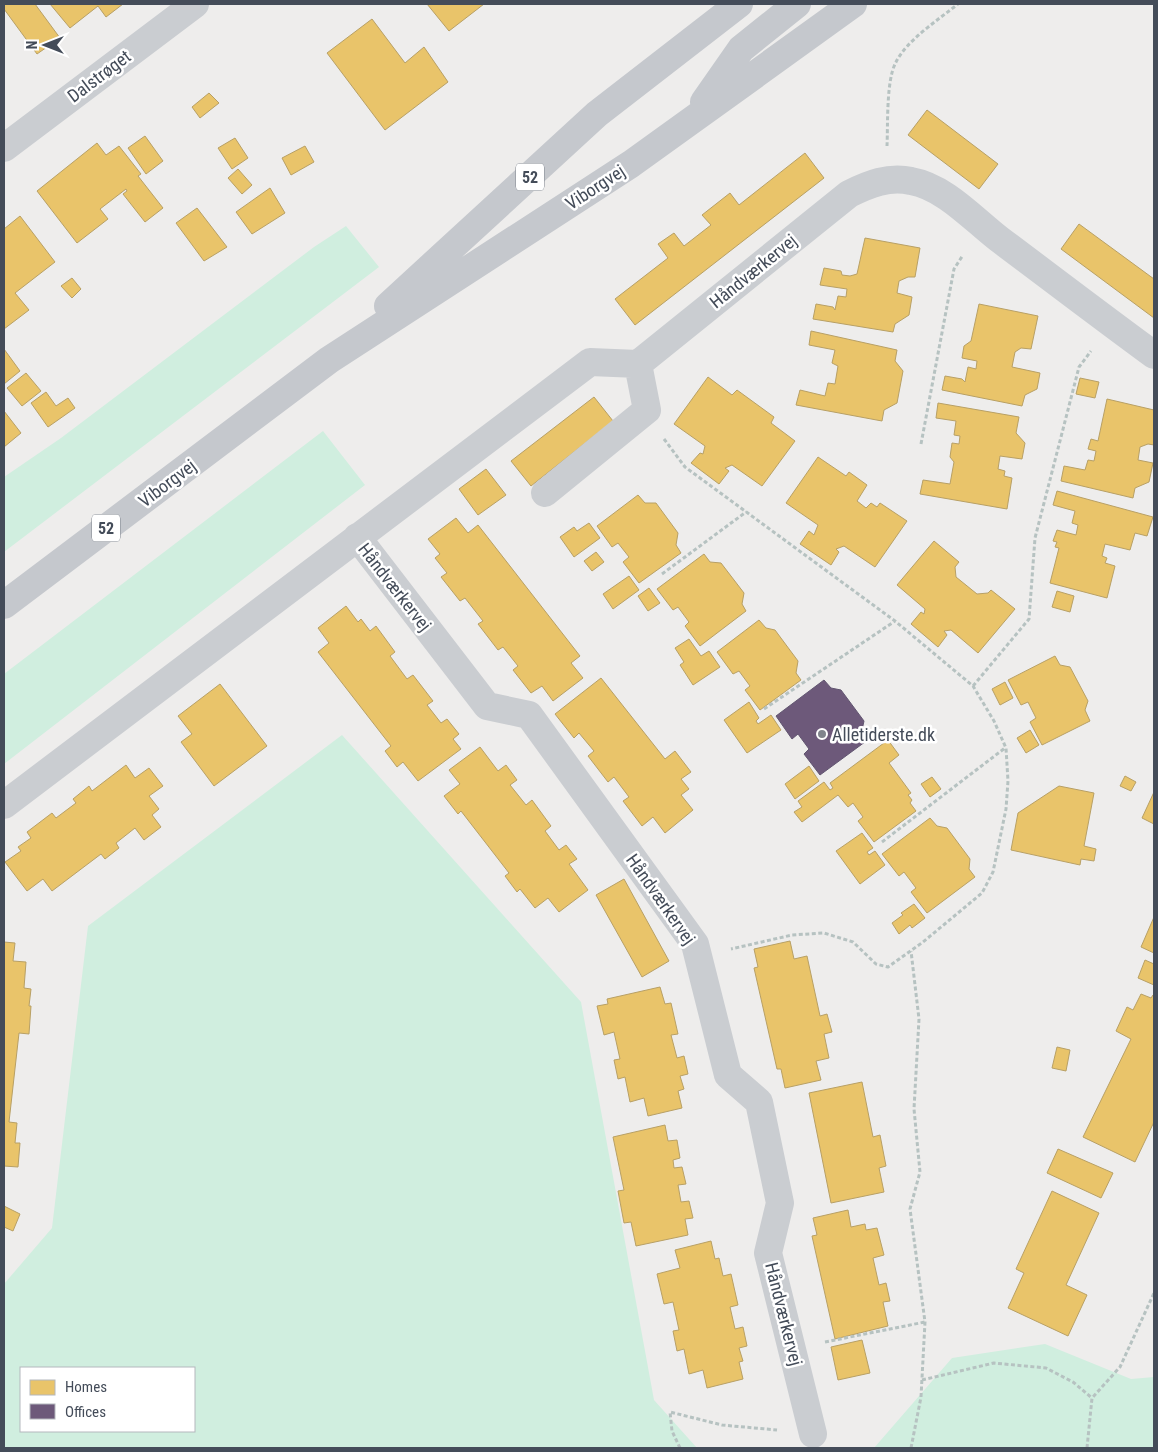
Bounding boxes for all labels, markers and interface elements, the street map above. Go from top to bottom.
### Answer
north arrow [20,20,70,70]
text: N [24,41,40,49]
street label: Dalstrøget [63,45,135,107]
street label: Viborgvej [561,160,629,214]
road number: 52 [516,163,544,190]
street label: Håndværkervej [705,230,801,312]
street label: Viborgvej [134,455,200,511]
road number: 52 [92,514,120,542]
street label: Håndværkervej [354,539,436,635]
place label: Alletiderste.dk [832,724,935,745]
marker: Alletiderste.dk [816,728,828,740]
street label: Håndværkervej [622,850,700,948]
street label: Håndværkervej [761,1260,807,1368]
legend [20,1367,195,1432]
text: Homes [65,1378,107,1396]
text: Offices [65,1403,106,1421]

